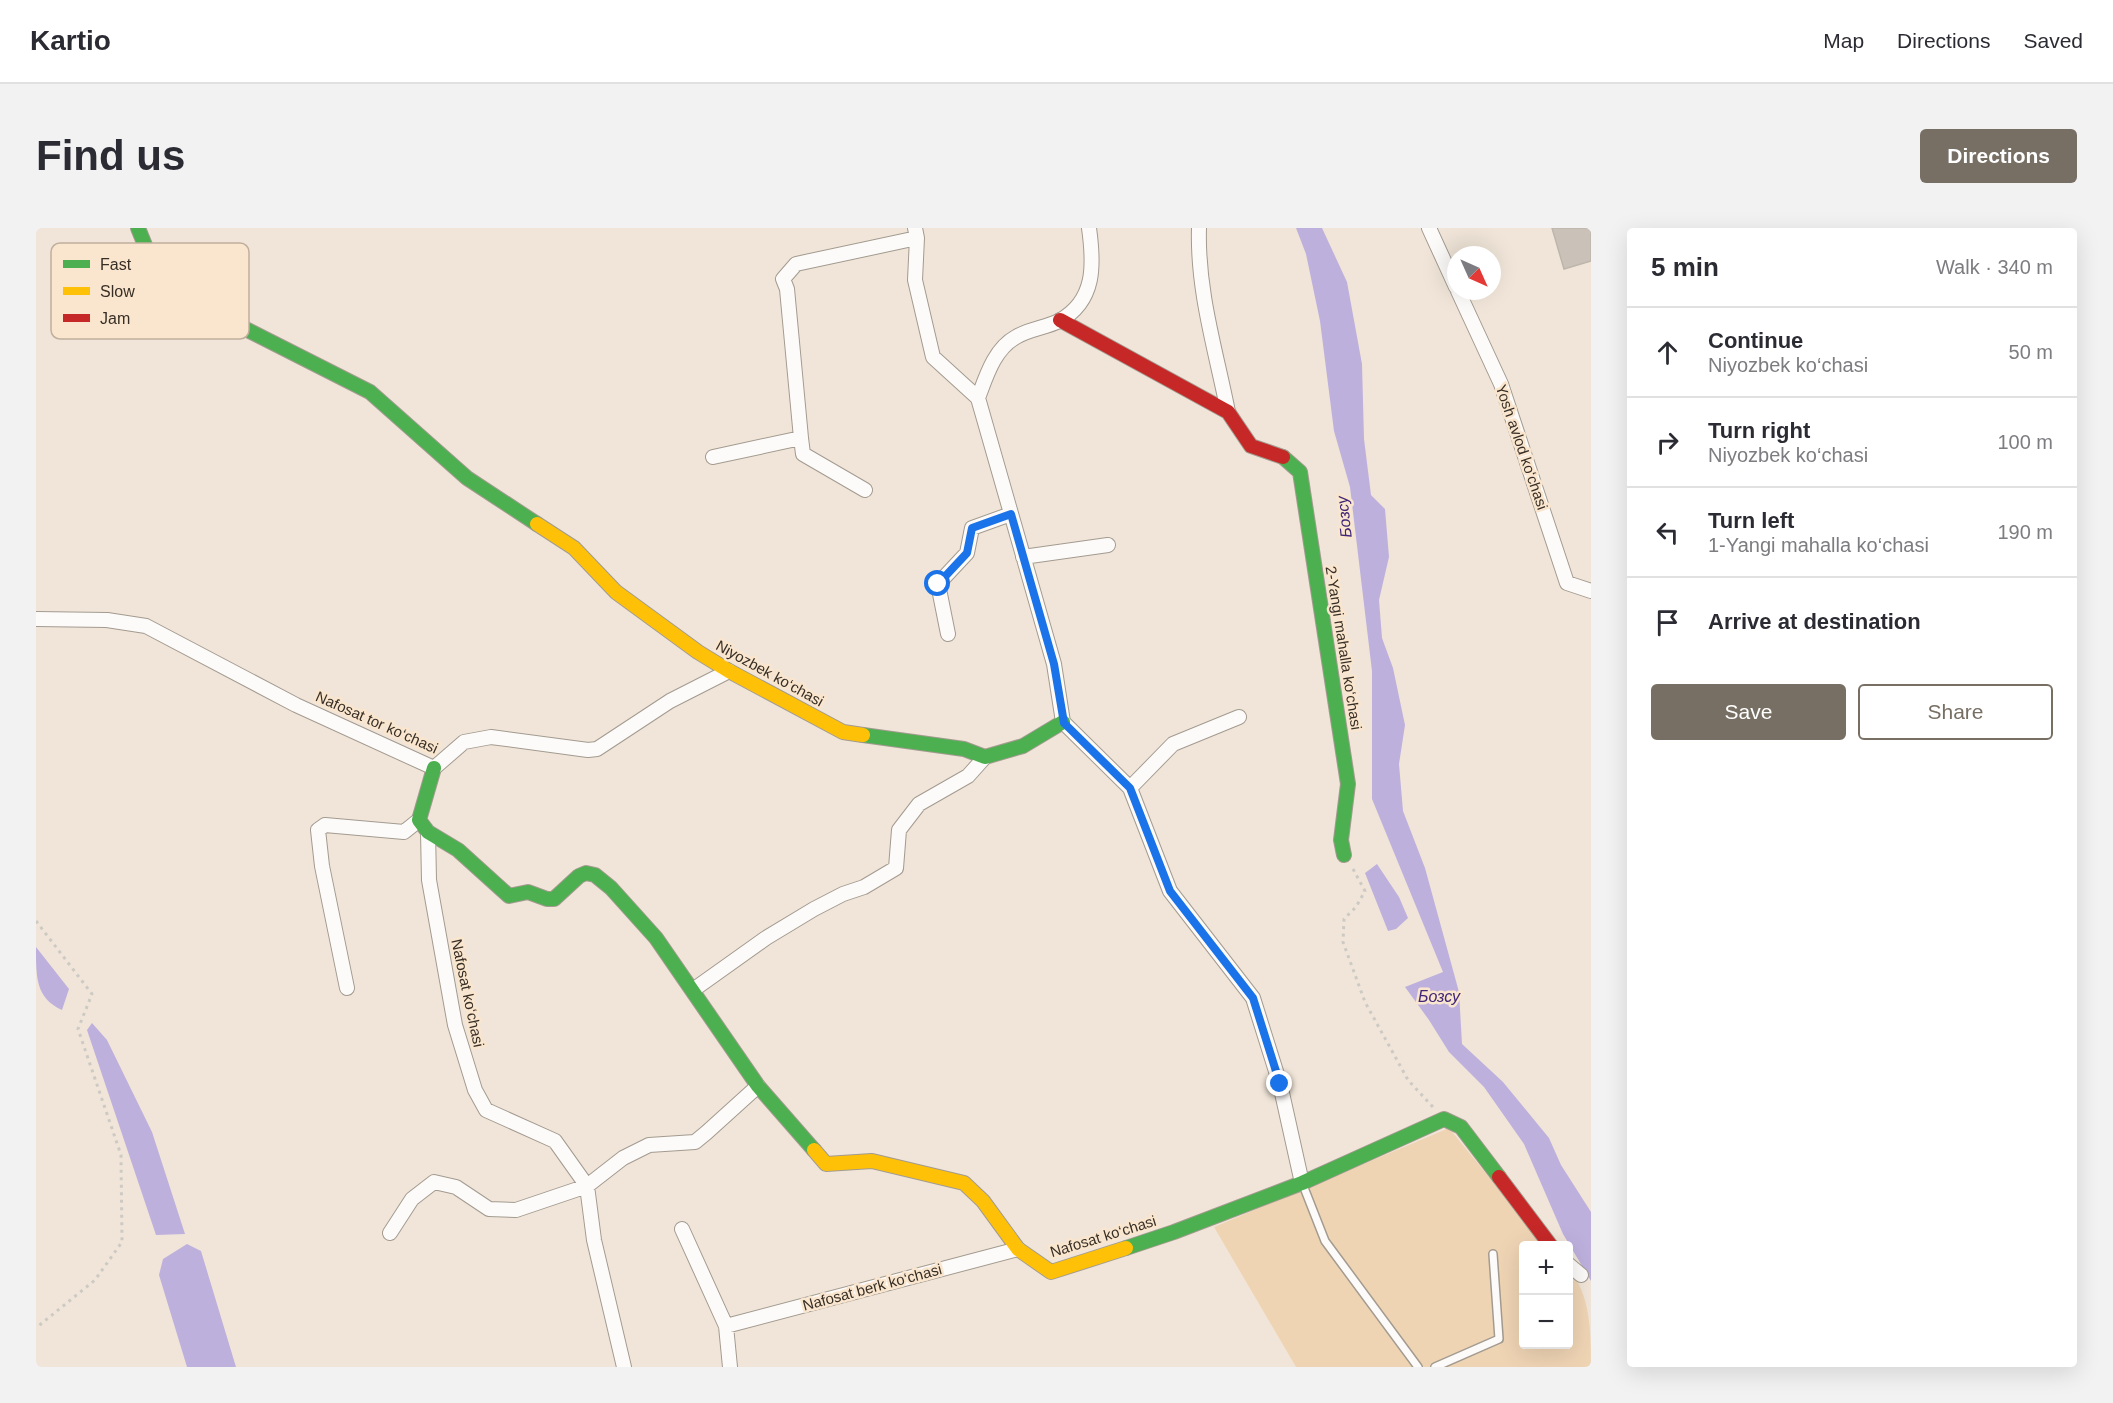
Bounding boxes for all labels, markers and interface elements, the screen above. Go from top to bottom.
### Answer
text: Kartio [30,25,111,56]
text: Map [1823,29,1864,52]
text: Directions [1897,29,1990,52]
text: Saved [2023,29,2083,52]
button: Directions [1920,129,2077,183]
text: Find us [36,132,185,179]
legend [51,243,249,339]
north arrow [1447,246,1501,300]
text: 5 min [1651,252,1719,282]
text: Fast [100,256,132,273]
text: Walk · 340 m [1936,256,2053,278]
text: Slow [100,283,135,300]
text: Jam [100,310,130,327]
text: Continue [1708,328,1803,353]
icon: ahead [1651,336,1684,369]
text: 50 m [2009,341,2053,363]
text: Niyozbek ko‘chasi [1708,354,1868,376]
street label: Yosh avlod ko‘chasi [1493,382,1551,512]
text: Turn right [1708,418,1810,443]
icon: right [1651,426,1684,459]
text: 100 m [1997,431,2053,453]
text: Niyozbek ko‘chasi [1708,444,1868,466]
water label: Бозсу [1333,494,1355,539]
text: Turn left [1708,508,1794,533]
icon: left [1651,516,1684,549]
text: 190 m [1997,521,2053,543]
text: 1-Yangi mahalla ko‘chasi [1708,534,1929,556]
street label: 2-Yangi mahalla ko‘chasi [1323,565,1365,731]
route start [924,570,950,596]
icon: arrive [1651,606,1684,639]
text: Arrive at destination [1708,609,1921,634]
street label: Niyozbek ko‘chasi [713,636,827,710]
button: Save [1651,684,1846,740]
button: Share [1858,684,2053,740]
street label: Nafosat tor ko‘chasi [313,687,441,757]
street label: Nafosat ko‘chasi [448,937,488,1049]
water label: Бозсу [1418,988,1461,1005]
route end [1266,1070,1292,1096]
street label: Nafosat ko‘chasi [1048,1212,1158,1260]
map controls [1519,1241,1573,1349]
button: + [1519,1241,1573,1295]
street label: Nafosat berk ko‘chasi [801,1260,943,1314]
button: − [1519,1295,1573,1349]

